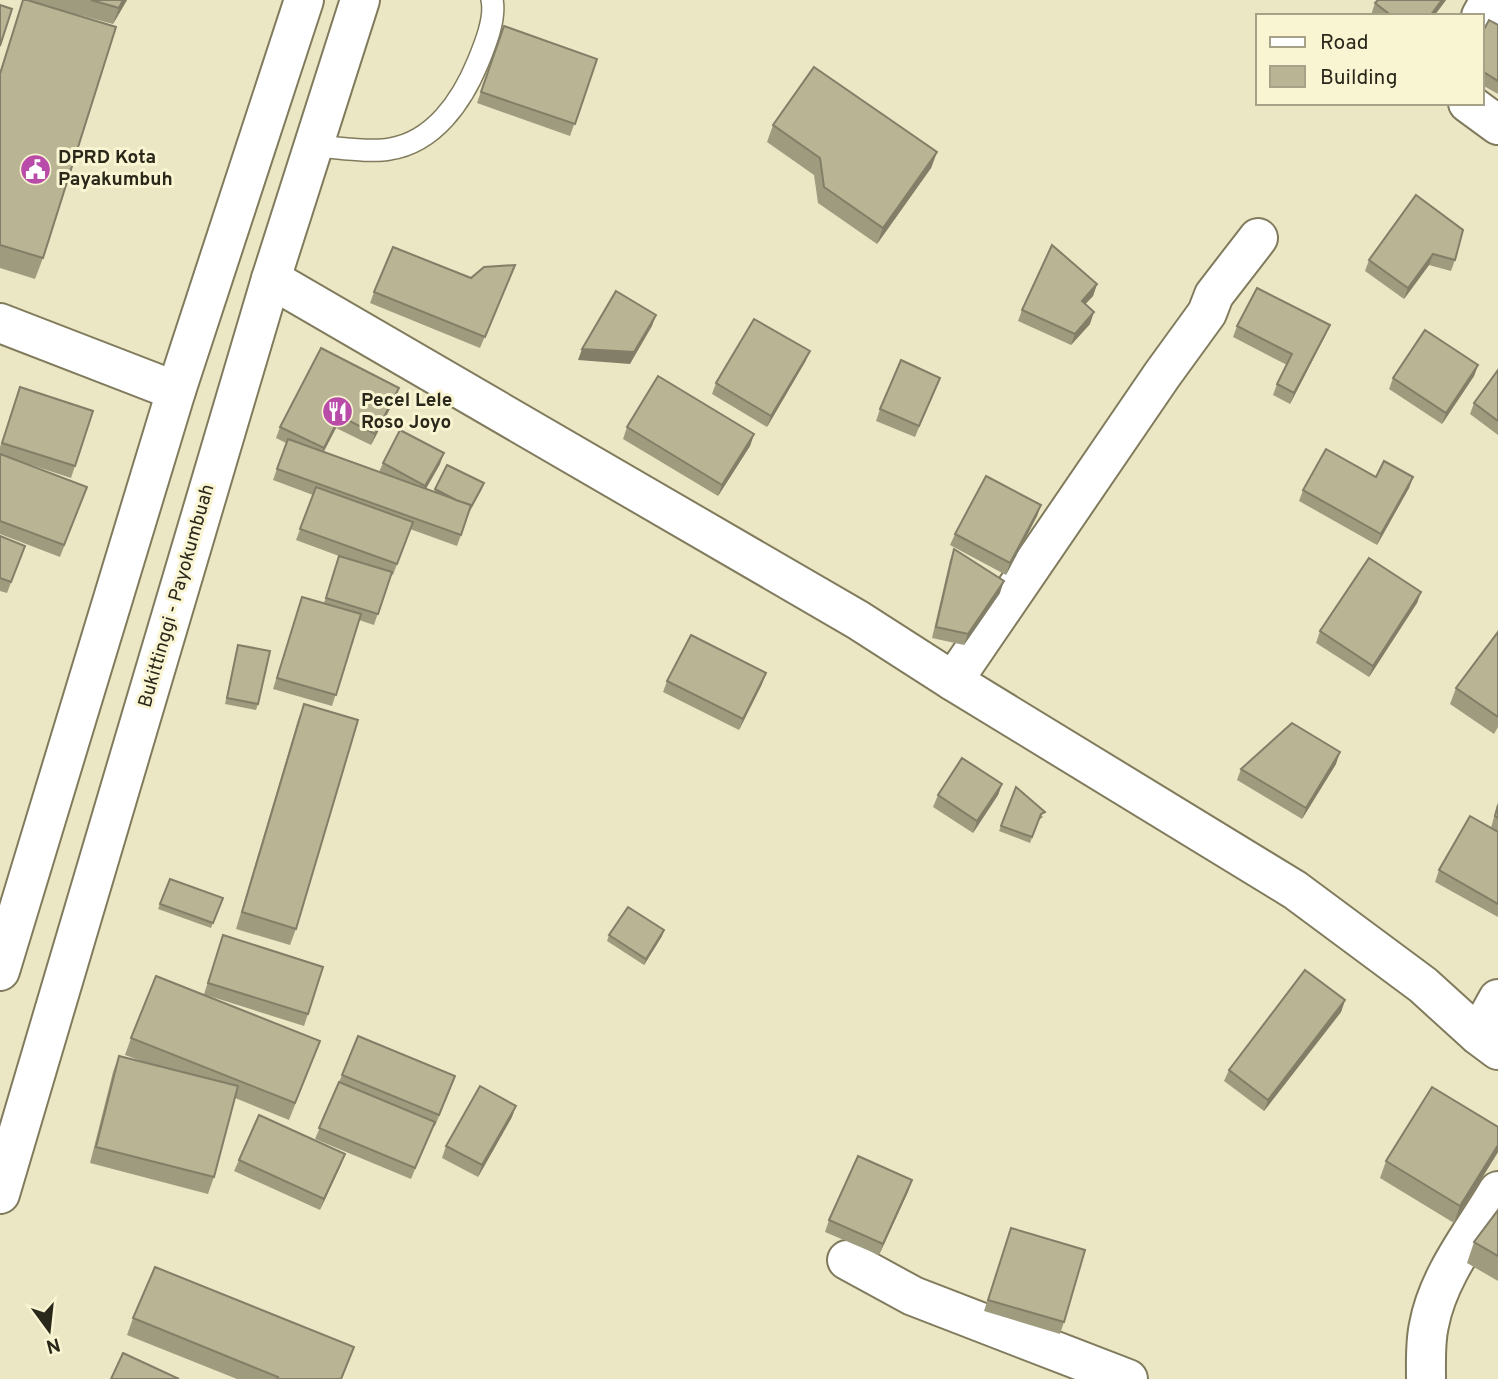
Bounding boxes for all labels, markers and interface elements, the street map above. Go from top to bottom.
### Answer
legend [1256,14,1484,105]
text: Road [1320,30,1369,57]
text: Building [1320,65,1398,92]
place label: DPRD Kota Payakumbuh [58,146,173,192]
public building icon: DPRD Kota Payakumbuh [18,152,52,186]
place label: Pecel Lele Roso Joyo [361,389,452,435]
restaurant icon: Pecel Lele Roso Joyo [321,395,355,429]
street label: Bukittinggi - Payokumbuah [134,482,220,710]
north arrow [14,1295,84,1365]
text: N [43,1331,63,1358]

